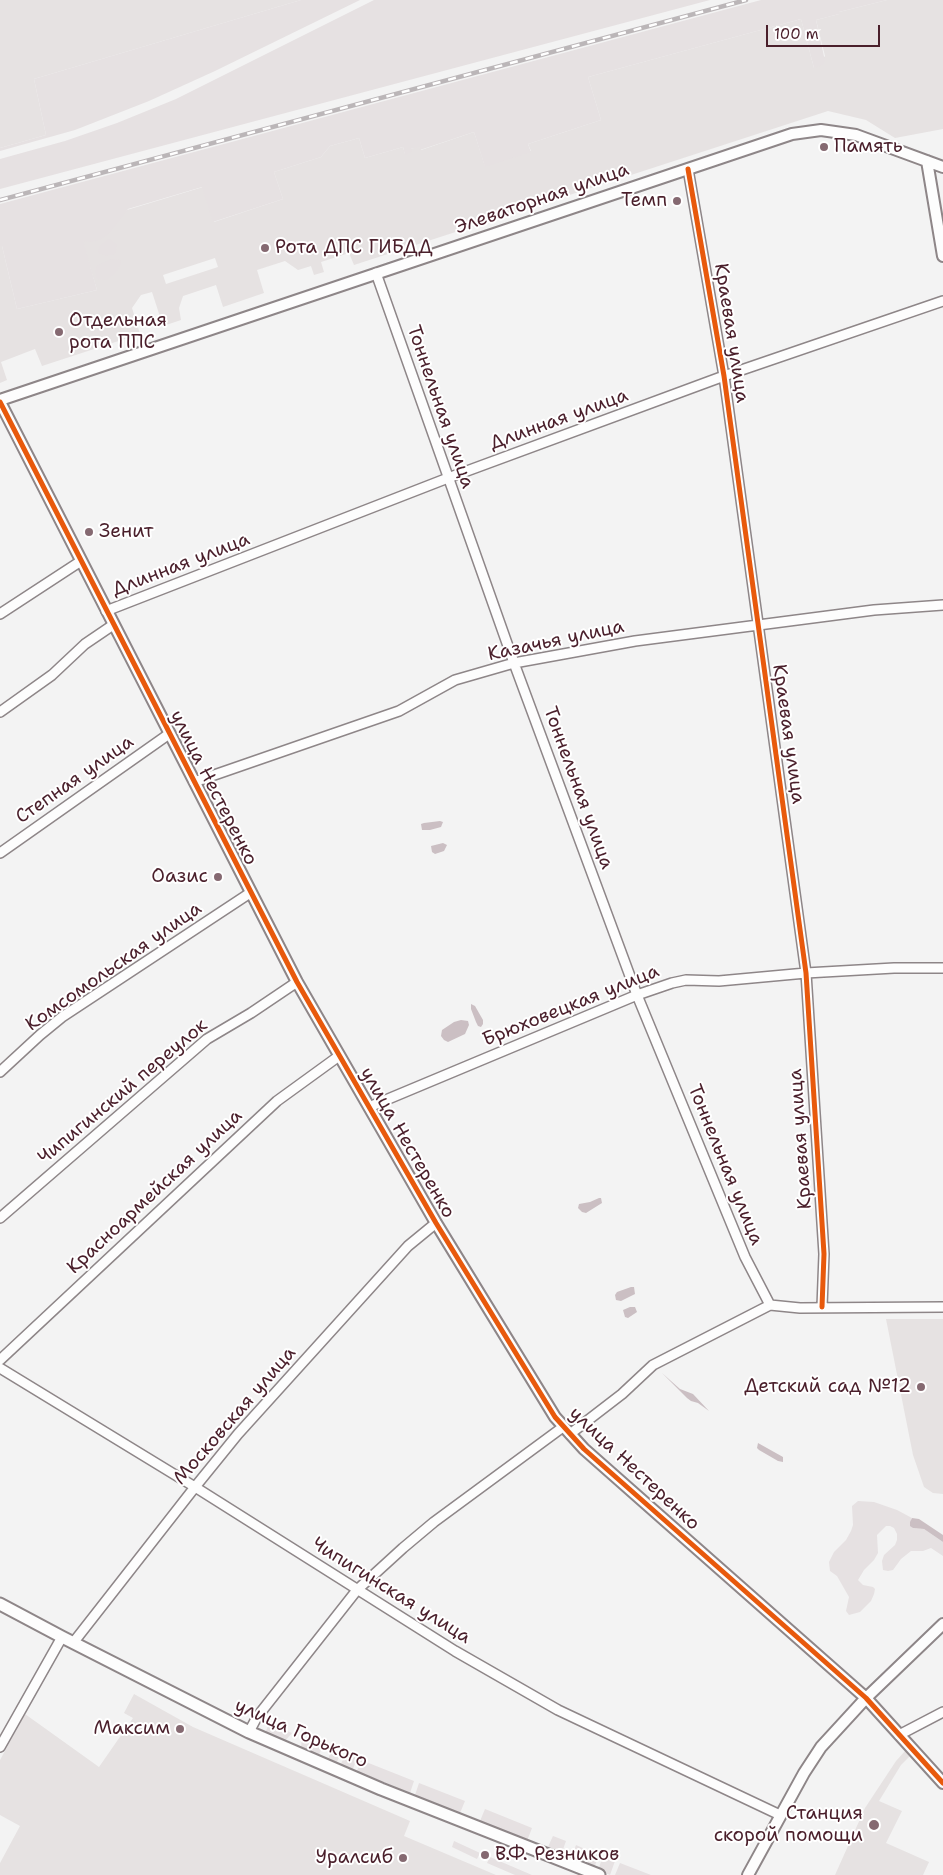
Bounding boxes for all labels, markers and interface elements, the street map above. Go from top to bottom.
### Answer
scale bar [768,15,882,47]
text: 100 m [774,24,819,44]
place label: Память [834,136,903,158]
marker: Память [818,141,830,153]
street label: Элеваторная улица [452,159,632,239]
place label: Темп [621,190,667,212]
marker: Темп [671,195,683,207]
place label: Рота ДПС ГИБДД [275,237,433,259]
marker: Рота ДПС ГИБДД [259,242,271,254]
street label: Краевая улица [709,262,753,404]
place label: Отдельная рота ППС [69,310,167,354]
street label: Тоннельная улица [401,322,479,492]
marker: Отдельная рота ППС [53,326,65,338]
street label: Длинная улица [487,384,631,456]
place label: Зенит [99,521,153,543]
marker: Зенит [83,526,95,538]
street label: Длинная улица [109,528,253,602]
street label: Казачья улица [486,615,626,667]
street label: Краевая улица [767,663,809,805]
street label: Тоннельная улица [538,704,618,872]
street label: улица Нестеренко [164,707,262,869]
street label: Степная улица [12,731,138,829]
place label: Оазис [151,866,208,888]
marker: Оазис [212,871,224,883]
street label: Комсомольская улица [22,898,206,1036]
street label: Брюховецкая улица [479,960,663,1052]
street label: Чипигинский переулок [34,1014,212,1170]
street label: улица Нестеренко [355,1063,459,1223]
street label: Краевая улица [785,1068,817,1210]
street label: Тоннельная улица [682,1081,768,1249]
street label: Красноармейская улица [63,1105,247,1279]
street label: Московская улица [169,1342,301,1490]
place label: Детский сад №12 [744,1376,911,1398]
marker: Детский сад №12 [915,1381,927,1393]
street label: улица Нестеренко [564,1403,704,1535]
street label: Чипигинская улица [307,1533,475,1649]
street label: улица Горького [231,1694,371,1774]
place label: Максим [94,1718,170,1740]
marker: Максим [174,1723,186,1735]
place label: Станция скорой помощи [714,1803,863,1847]
marker: Станция скорой помощи [867,1818,881,1832]
place label: В.Ф. Резников [495,1844,619,1866]
place label: Уралсиб [315,1847,393,1869]
marker: В.Ф. Резников [479,1849,491,1861]
marker: Уралсиб [397,1852,409,1864]

